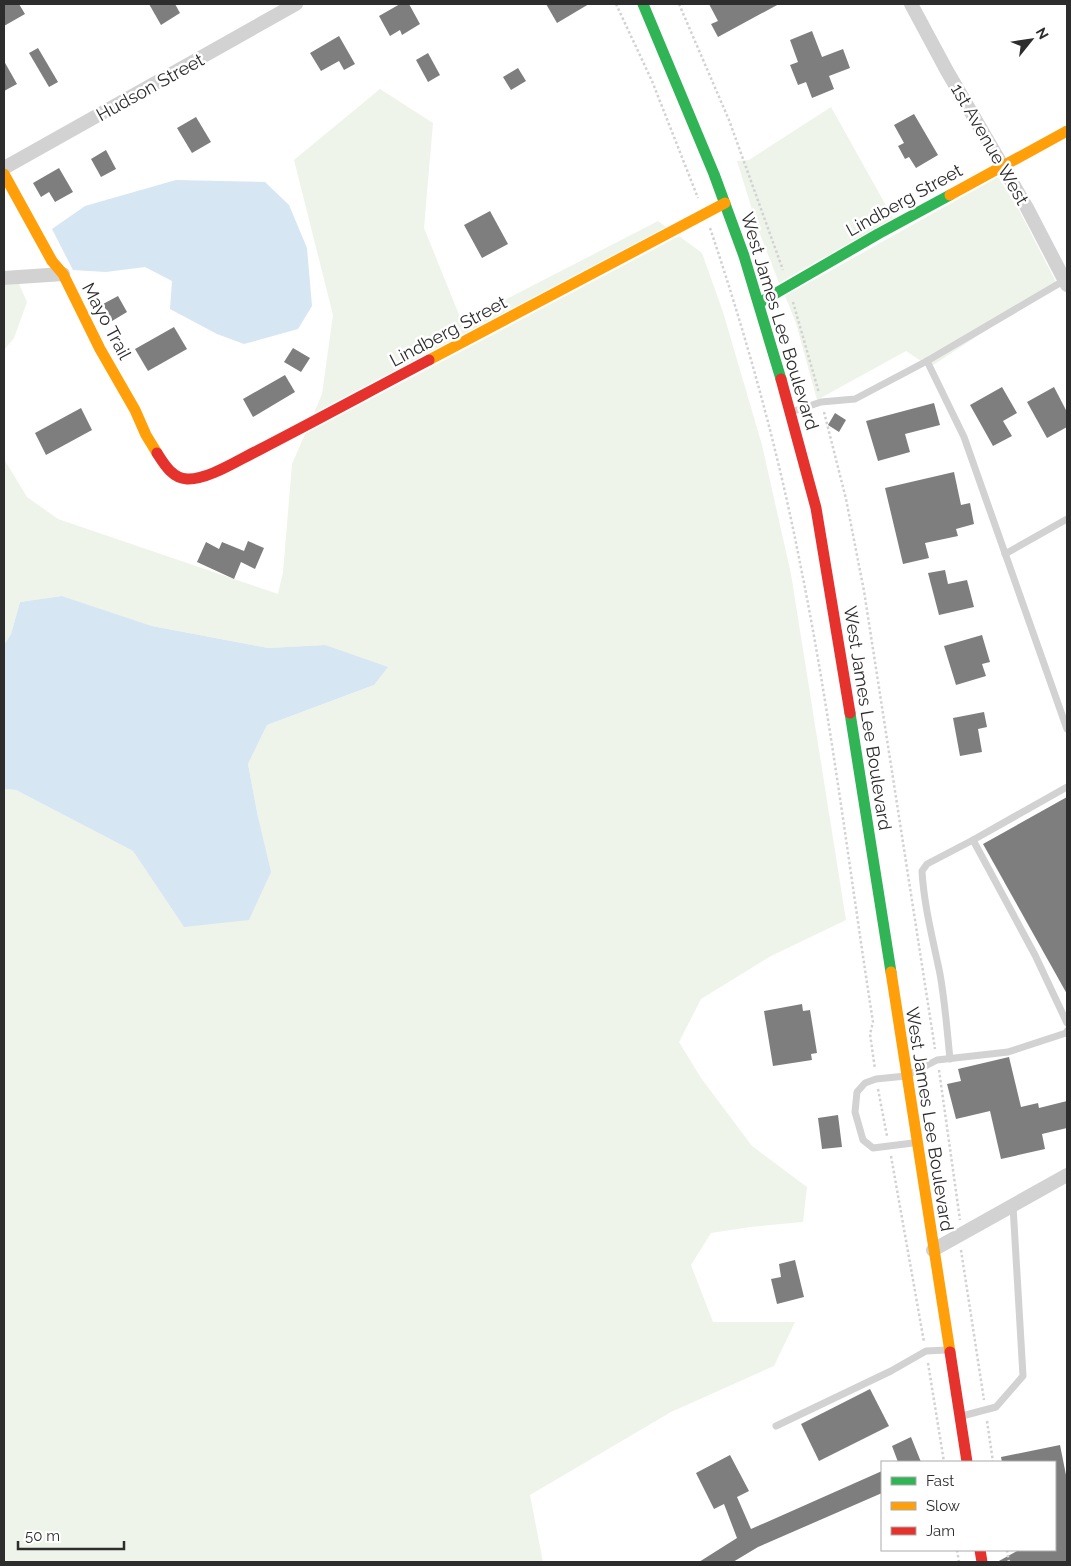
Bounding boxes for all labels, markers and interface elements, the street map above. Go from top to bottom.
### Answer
north arrow [1006,15,1056,65]
text: N [1033,25,1052,42]
street label: Hudson Street [93,49,207,125]
street label: 1st Avenue West [947,80,1033,208]
street label: Lindberg Street [842,159,966,241]
street label: West James Lee Boulevard [737,209,823,433]
street label: Mayo Trail [78,279,136,363]
street label: Lindberg Street [386,291,510,371]
street label: West James Lee Boulevard [840,604,896,832]
street label: West James Lee Boulevard [902,1005,958,1233]
legend [881,1461,1056,1551]
text: Fast [926,1472,954,1490]
text: Slow [926,1497,960,1515]
scale bar [18,1518,124,1550]
text: Jam [926,1522,955,1540]
text: 50 m [25,1527,60,1545]

